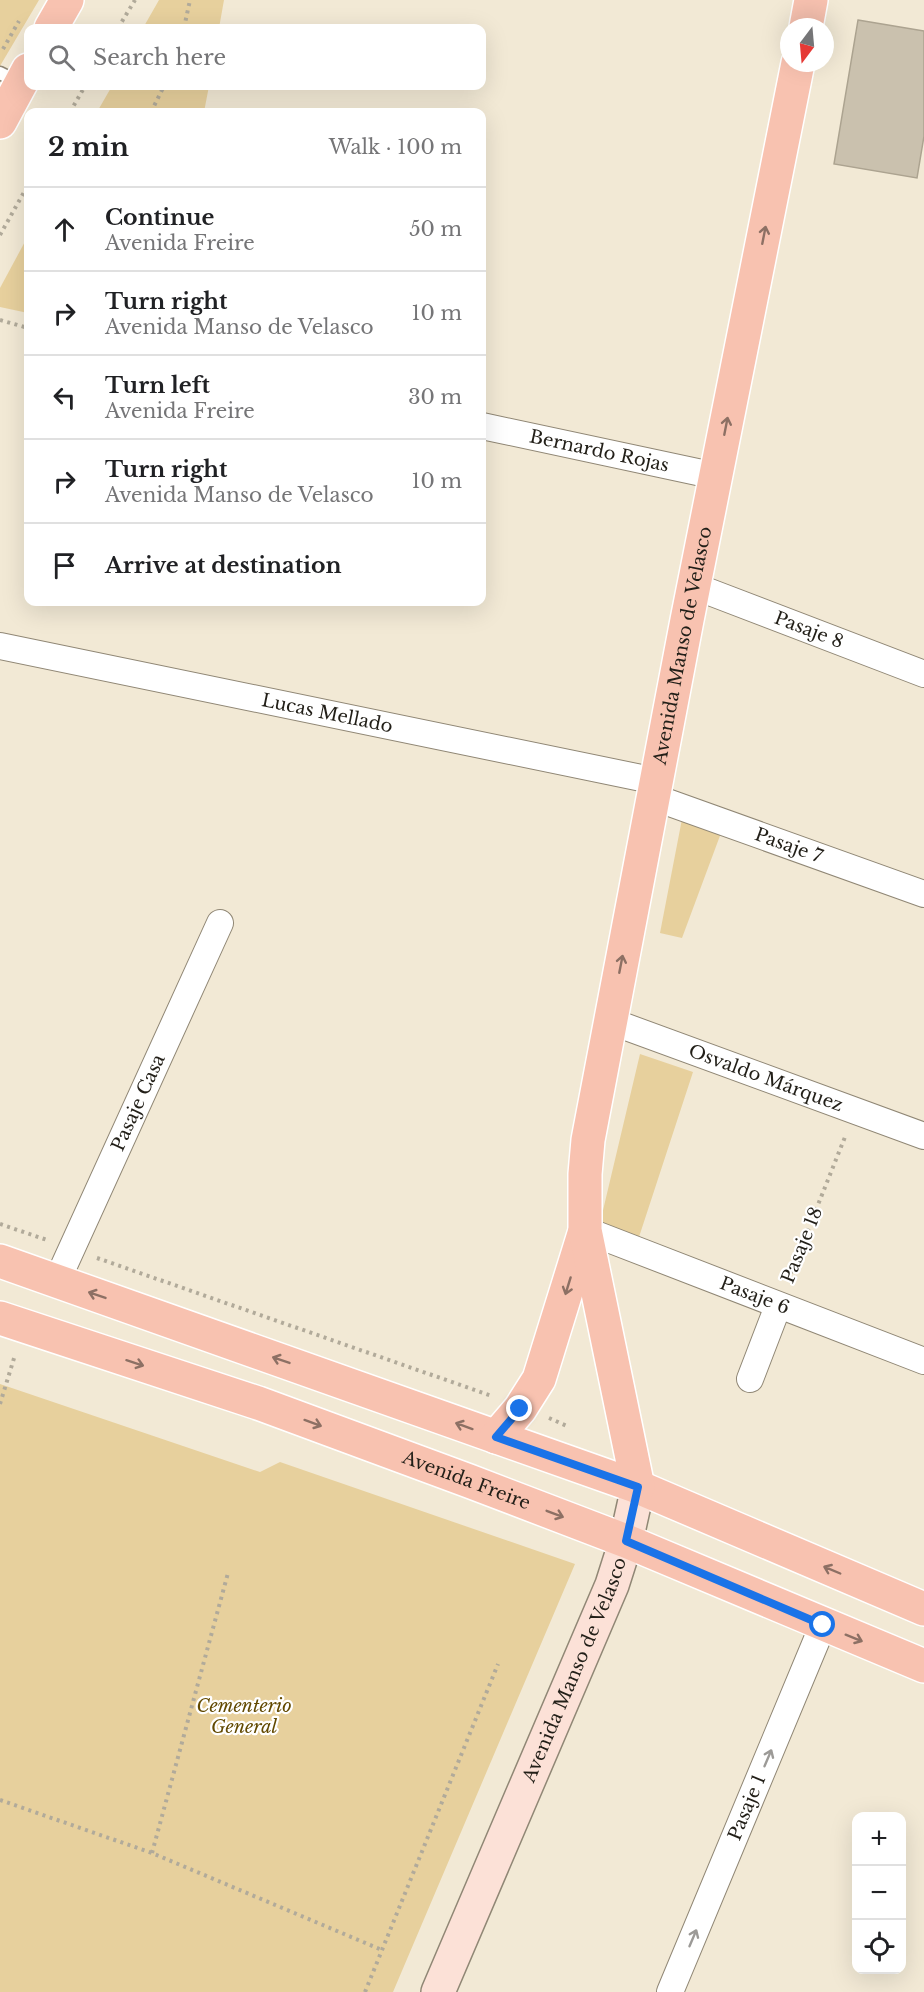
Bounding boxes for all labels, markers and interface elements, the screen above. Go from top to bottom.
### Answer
north arrow [780,18,834,72]
search box [24,24,486,90]
icon: search [45,41,78,74]
text: Search here [93,44,226,71]
text: 2 min [48,131,129,163]
text: Walk · 100 m [329,135,462,159]
text: Continue [105,204,214,231]
icon: ahead [48,213,81,246]
text: 50 m [409,217,462,241]
one-way arrow [759,226,770,245]
text: Avenida Freire [105,231,255,255]
text: Turn right [105,288,227,315]
icon: right [48,297,81,330]
text: 10 m [412,301,462,325]
text: Avenida Manso de Velasco [105,315,374,339]
text: Turn left [105,372,210,399]
icon: left [48,381,81,414]
text: 30 m [408,385,462,409]
text: Avenida Freire [105,399,255,423]
one-way arrow [721,417,732,436]
street label: Bernardo Rojas [528,425,671,477]
text: Turn right [105,456,227,483]
icon: right [48,465,81,498]
text: 10 m [412,469,462,493]
text: Avenida Manso de Velasco [105,483,374,507]
street label: Avenida Manso de Velasco [649,525,716,767]
icon: arrive [48,549,81,582]
text: Arrive at destination [105,552,342,579]
street label: Pasaje 8 [771,607,847,653]
street label: Lucas Mellado [260,689,395,738]
street label: Pasaje 7 [752,823,826,868]
one-way arrow [616,955,627,974]
street label: Osvaldo Márquez [686,1040,846,1116]
street label: Pasaje Casa [107,1051,170,1154]
street label: Pasaje 18 [777,1204,827,1286]
street label: Pasaje 6 [717,1272,793,1319]
one-way arrow [562,1276,573,1295]
one-way arrow [88,1289,107,1300]
one-way arrow [272,1354,291,1365]
one-way arrow [125,1358,144,1369]
route end [506,1395,532,1421]
one-way arrow [303,1419,322,1430]
one-way arrow [456,1419,474,1430]
street label: Avenida Freire [399,1446,534,1514]
one-way arrow [545,1509,563,1520]
street label: Avenida Manso de Velasco [518,1555,631,1787]
one-way arrow [823,1563,841,1575]
route start [809,1611,835,1637]
one-way arrow [844,1633,863,1644]
park label: Cementerio General [196,1695,292,1738]
one-way arrow [763,1749,774,1768]
street label: Pasaje 1 [723,1771,770,1844]
map controls [852,1812,906,1974]
button: + [852,1812,906,1866]
button: − [852,1866,906,1920]
button: locate [852,1920,906,1974]
one-way arrow [688,1929,699,1948]

